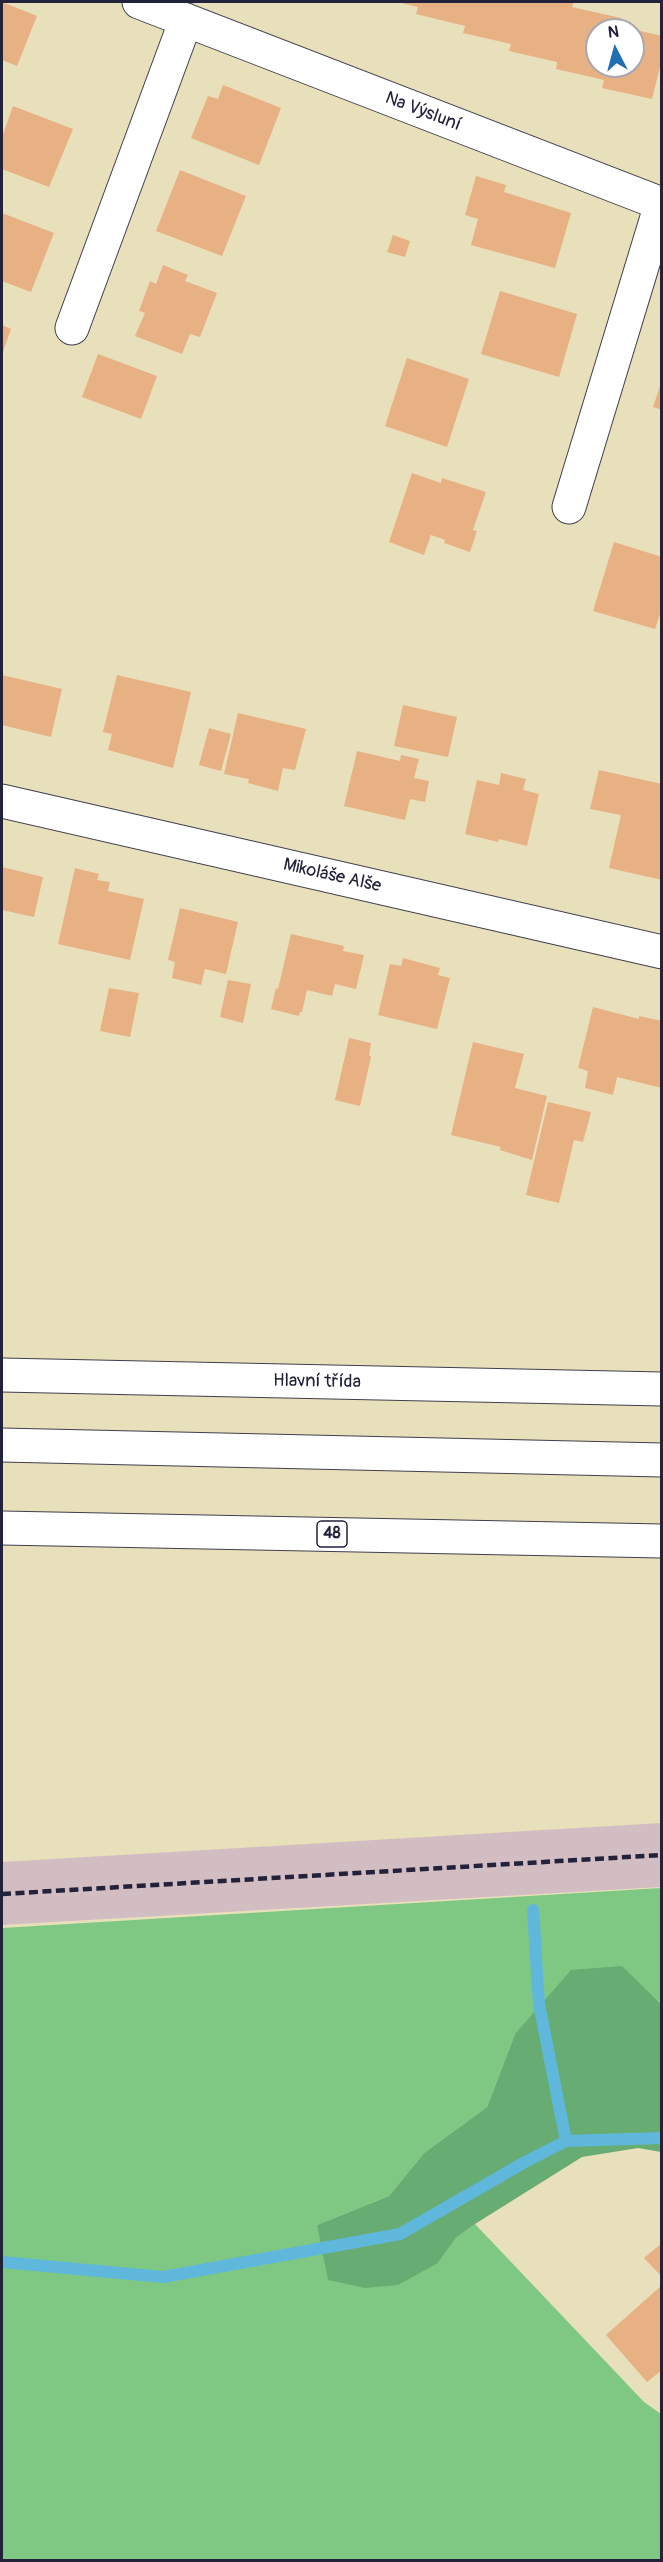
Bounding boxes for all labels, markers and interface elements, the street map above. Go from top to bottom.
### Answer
north arrow [585,18,645,78]
text: N [607,22,620,43]
street label: Na Výsluní [382,88,464,136]
street label: Mikoláše Alše [281,854,383,898]
street label: Hlavní třída [273,1370,361,1394]
road number: 48 [317,1521,347,1547]

